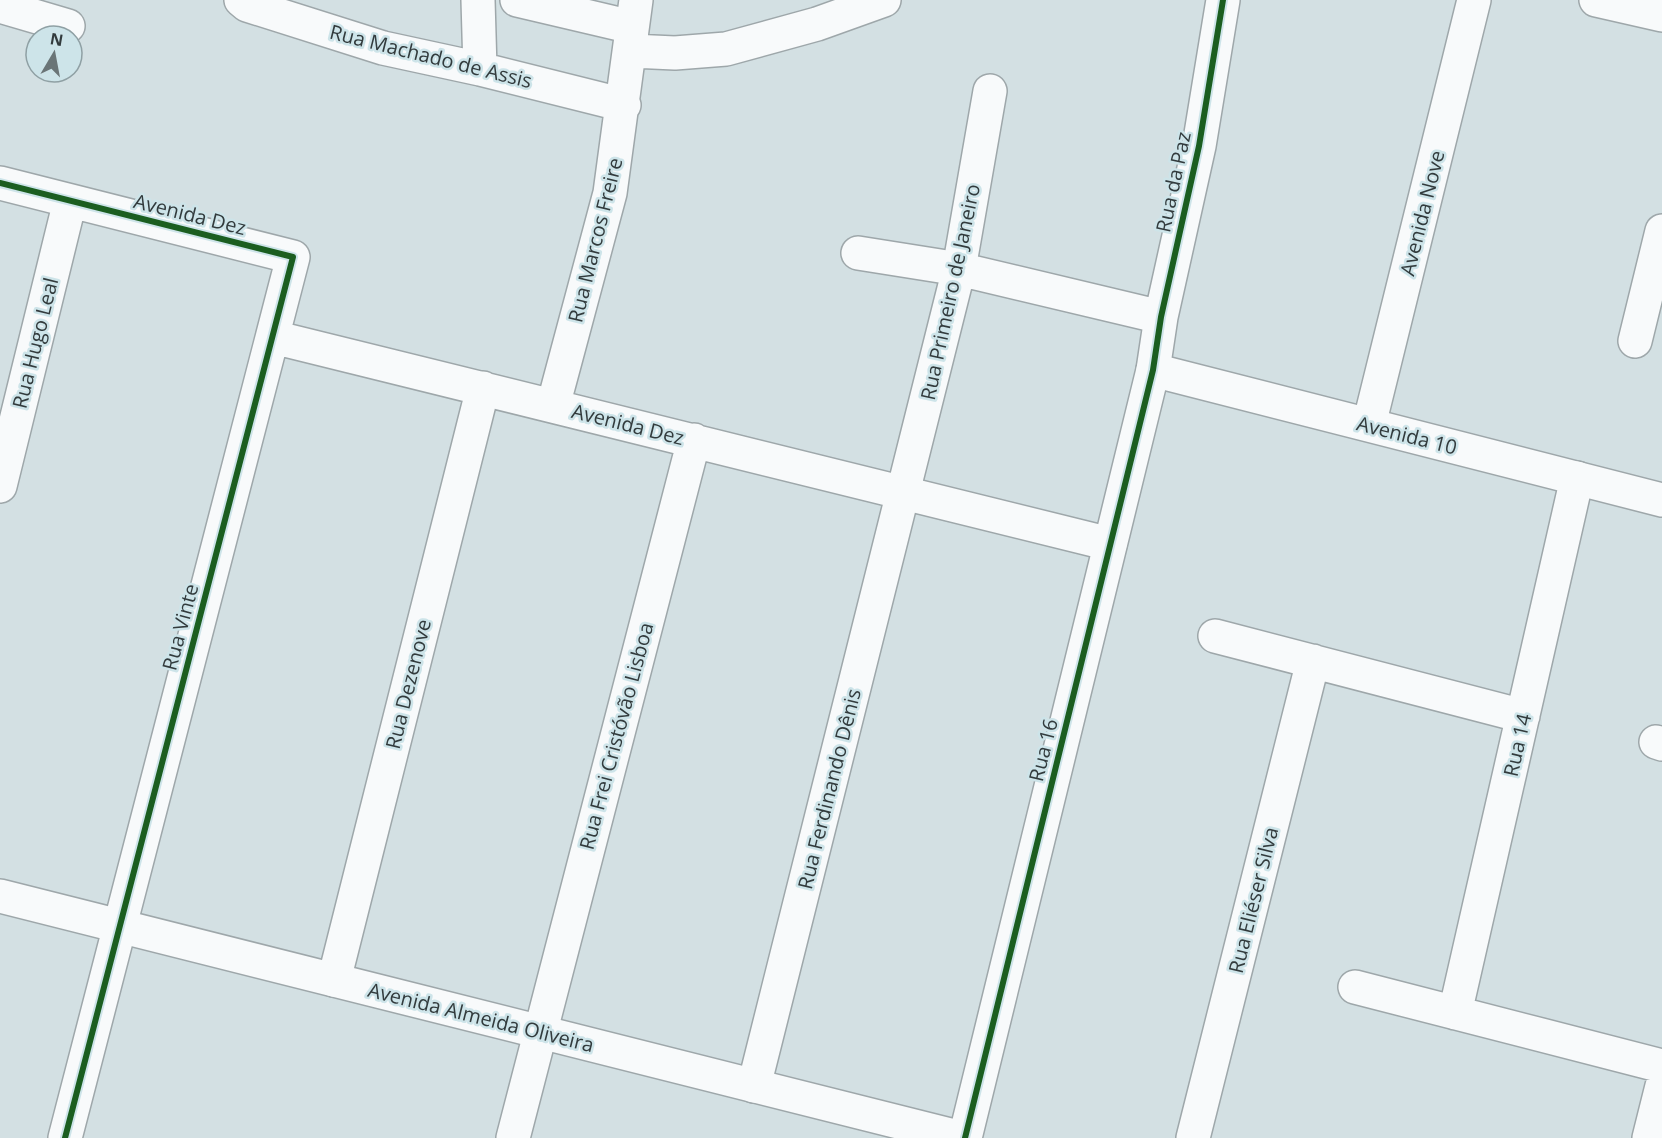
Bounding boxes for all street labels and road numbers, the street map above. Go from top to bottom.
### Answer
street label: Rua Machado de Assis [327,18,535,94]
street label: Rua da Paz [1149,129,1197,235]
street label: Avenida Nove [1393,148,1451,278]
street label: Rua Marcos Freire [561,155,629,325]
street label: Rua Primeiro de Janeiro [914,181,986,403]
street label: Avenida Dez [131,187,249,241]
street label: Rua Hugo Leal [6,275,64,411]
street label: Avenida Dez [569,397,687,451]
street label: Avenida 10 [1354,409,1460,461]
street label: Rua Vinte [156,581,204,673]
street label: Rua Dezenove [379,616,437,752]
street label: Rua Frei Cristóvão Lisboa [573,619,659,853]
street label: Rua Ferdinando Dênis [791,686,867,892]
street label: Rua 14 [1497,710,1537,779]
street label: Rua 16 [1022,716,1064,784]
street label: Rua Eliéser Silva [1222,824,1284,976]
street label: Avenida Almeida Oliveira [365,976,597,1058]

